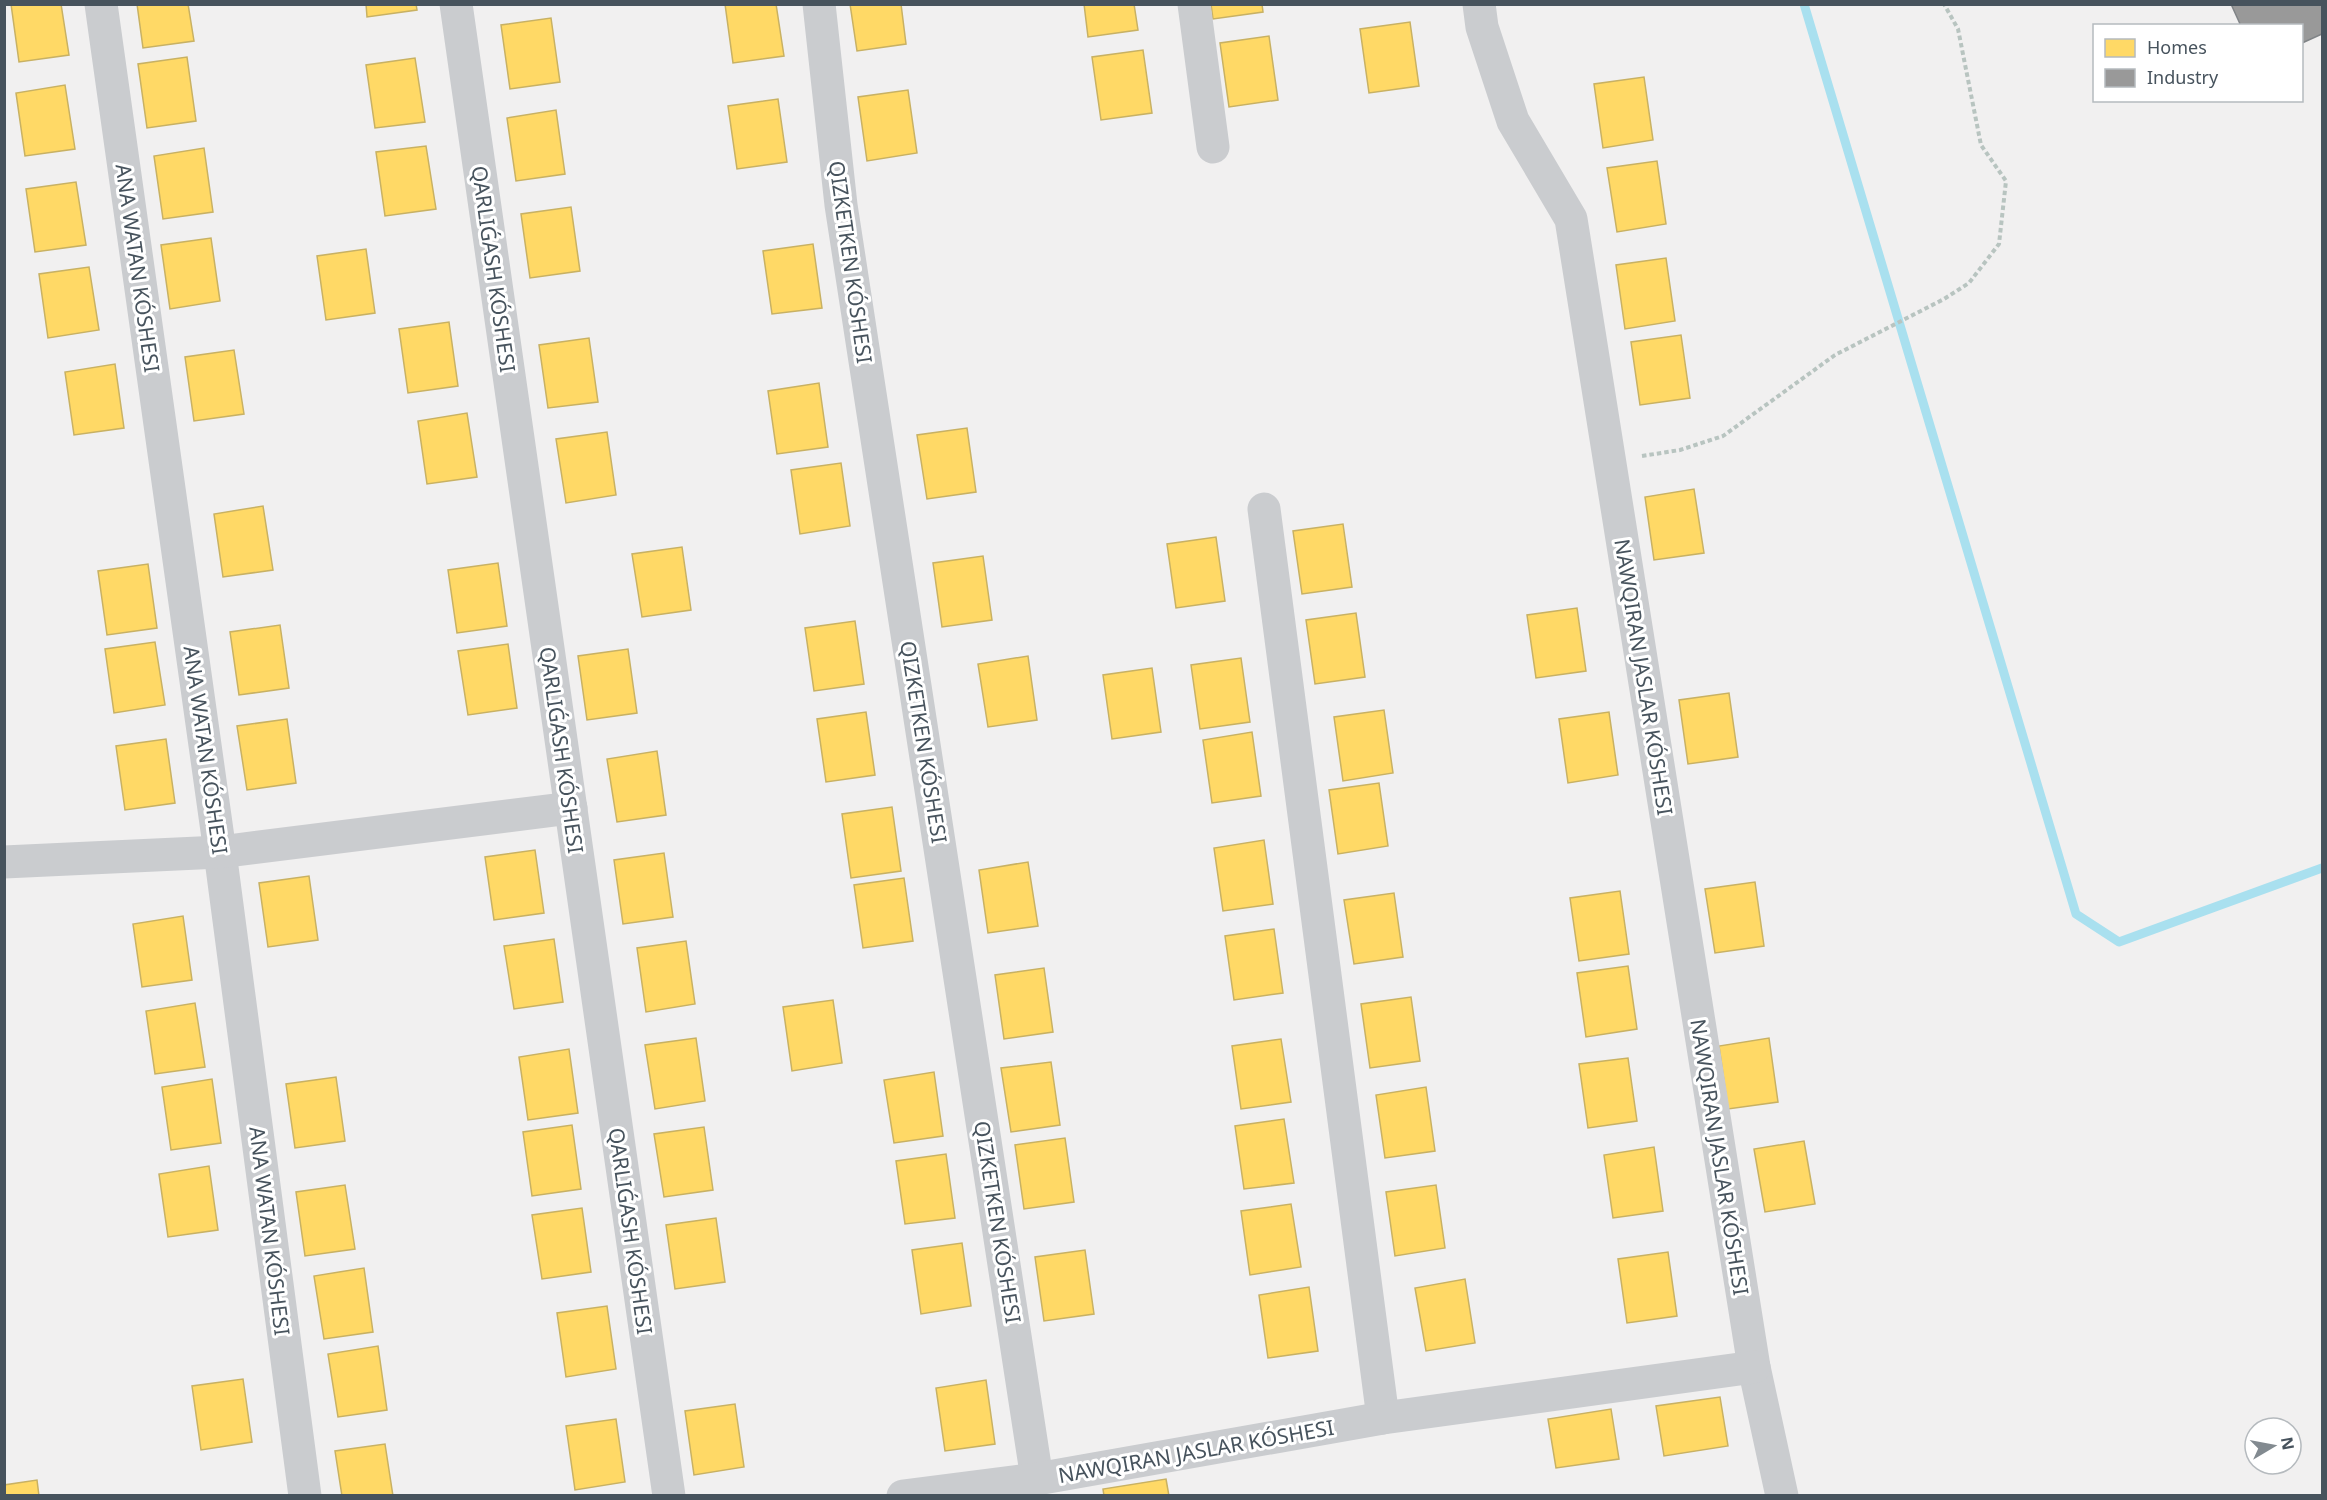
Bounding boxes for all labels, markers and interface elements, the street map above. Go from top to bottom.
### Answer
legend [2093,24,2303,102]
text: Homes [2147,35,2207,59]
text: Industry [2147,65,2219,89]
street label: QIZKETKEN KÓSHESI [823,159,879,365]
street label: ANA WATAN KÓSHESI [109,162,167,374]
street label: QARLIǴASH KÓSHESI [466,164,522,374]
street label: NAWQIRAN JASLAR KÓSHESI [1608,537,1680,817]
street label: QIZKETKEN KÓSHESI [894,639,954,845]
street label: ANA WATAN KÓSHESI [177,644,235,856]
street label: QARLIǴASH KÓSHESI [534,645,590,855]
street label: NAWQIRAN JASLAR KÓSHESI [1684,1017,1756,1297]
street label: QIZKETKEN KÓSHESI [968,1119,1028,1325]
street label: ANA WATAN KÓSHESI [243,1125,297,1337]
street label: QARLIǴASH KÓSHESI [603,1126,659,1336]
street label: NAWQIRAN JASLAR KÓSHESI [1056,1413,1336,1489]
north arrow [2243,1416,2303,1476]
text: N [2276,1435,2300,1452]

